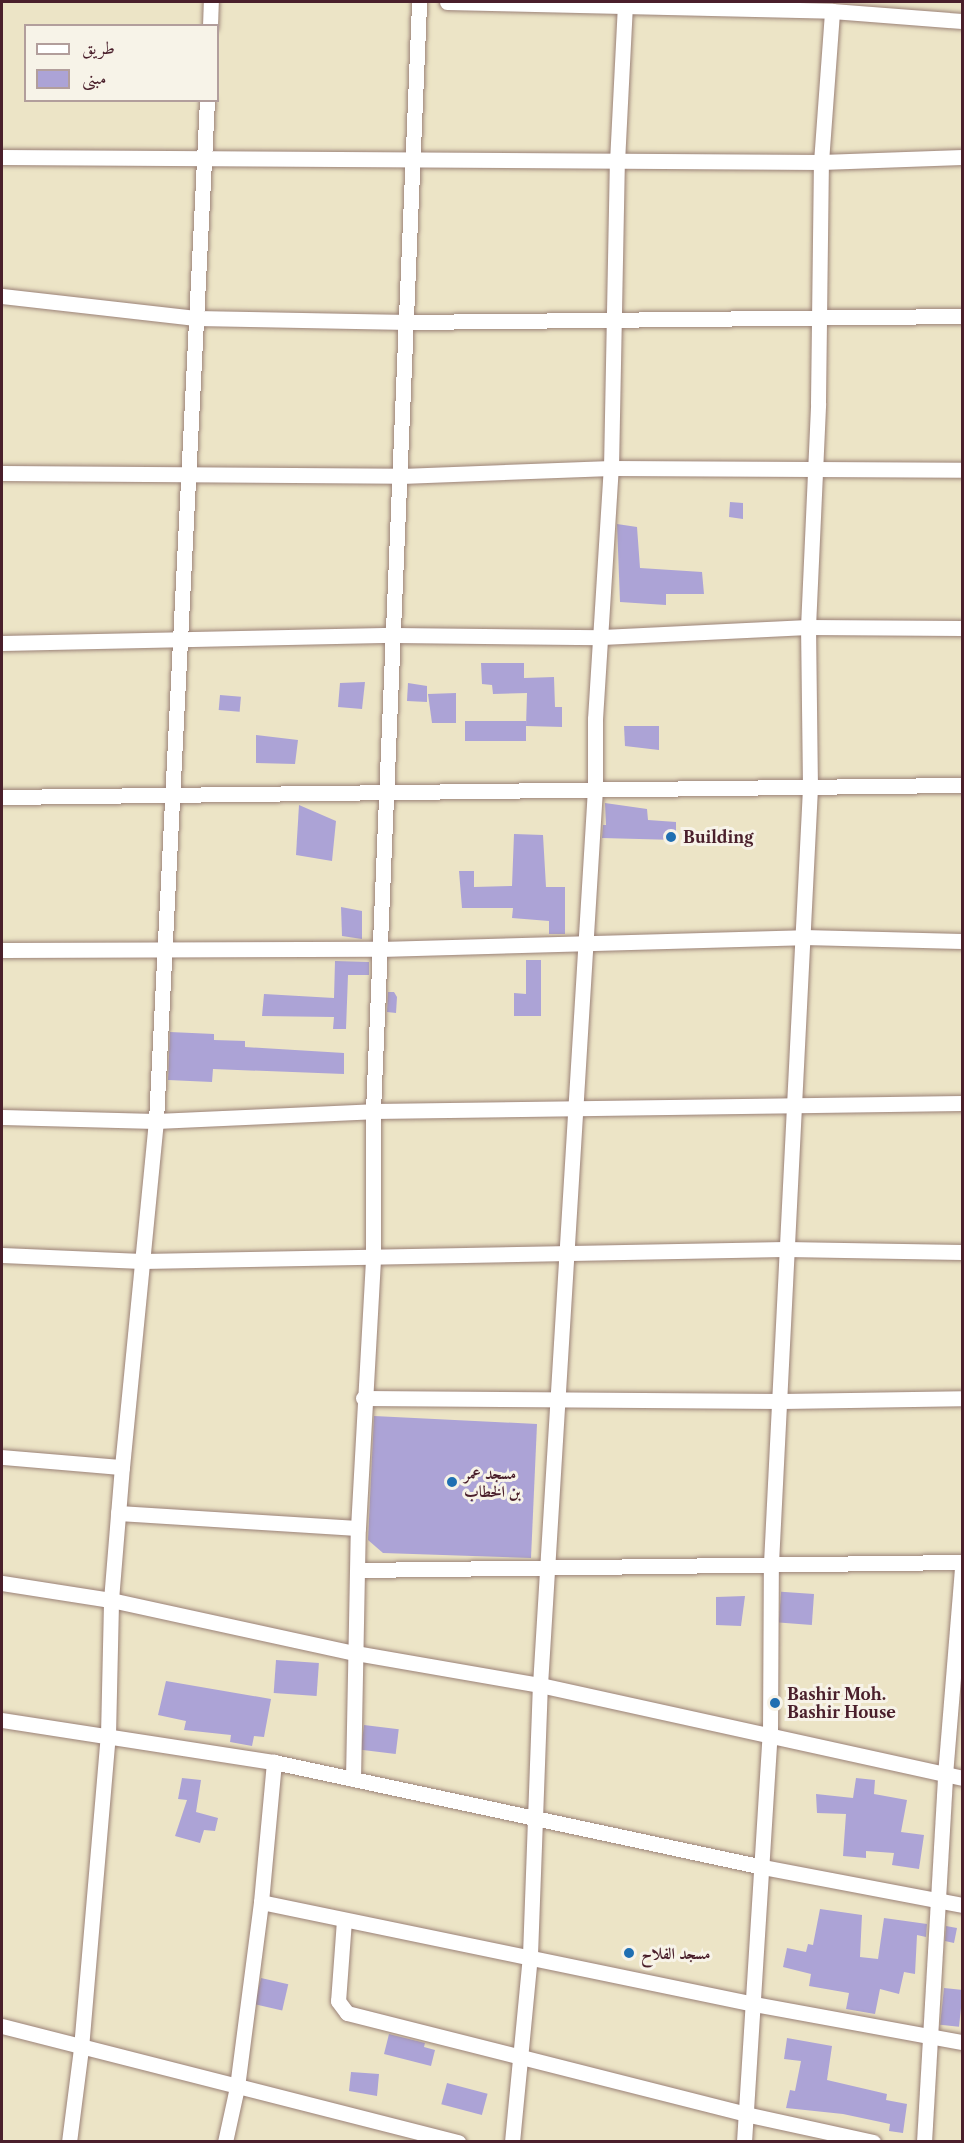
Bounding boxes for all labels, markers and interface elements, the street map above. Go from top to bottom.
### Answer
legend [24,24,219,102]
text: طريق [82,37,115,59]
text: مبنى [82,67,107,89]
place label: Building [683,827,753,847]
marker: Building [664,830,678,844]
place label: مسجد عمر بن الخطاب [464,1463,521,1501]
marker: مسجد عمر بن الخطاب [445,1475,459,1489]
place label: Bashir Moh. Bashir House [787,1684,896,1722]
marker: Bashir Moh. Bashir House [768,1696,782,1710]
place label: مسجد الفلاح [641,1943,710,1963]
marker: مسجد الفلاح [622,1946,636,1960]

